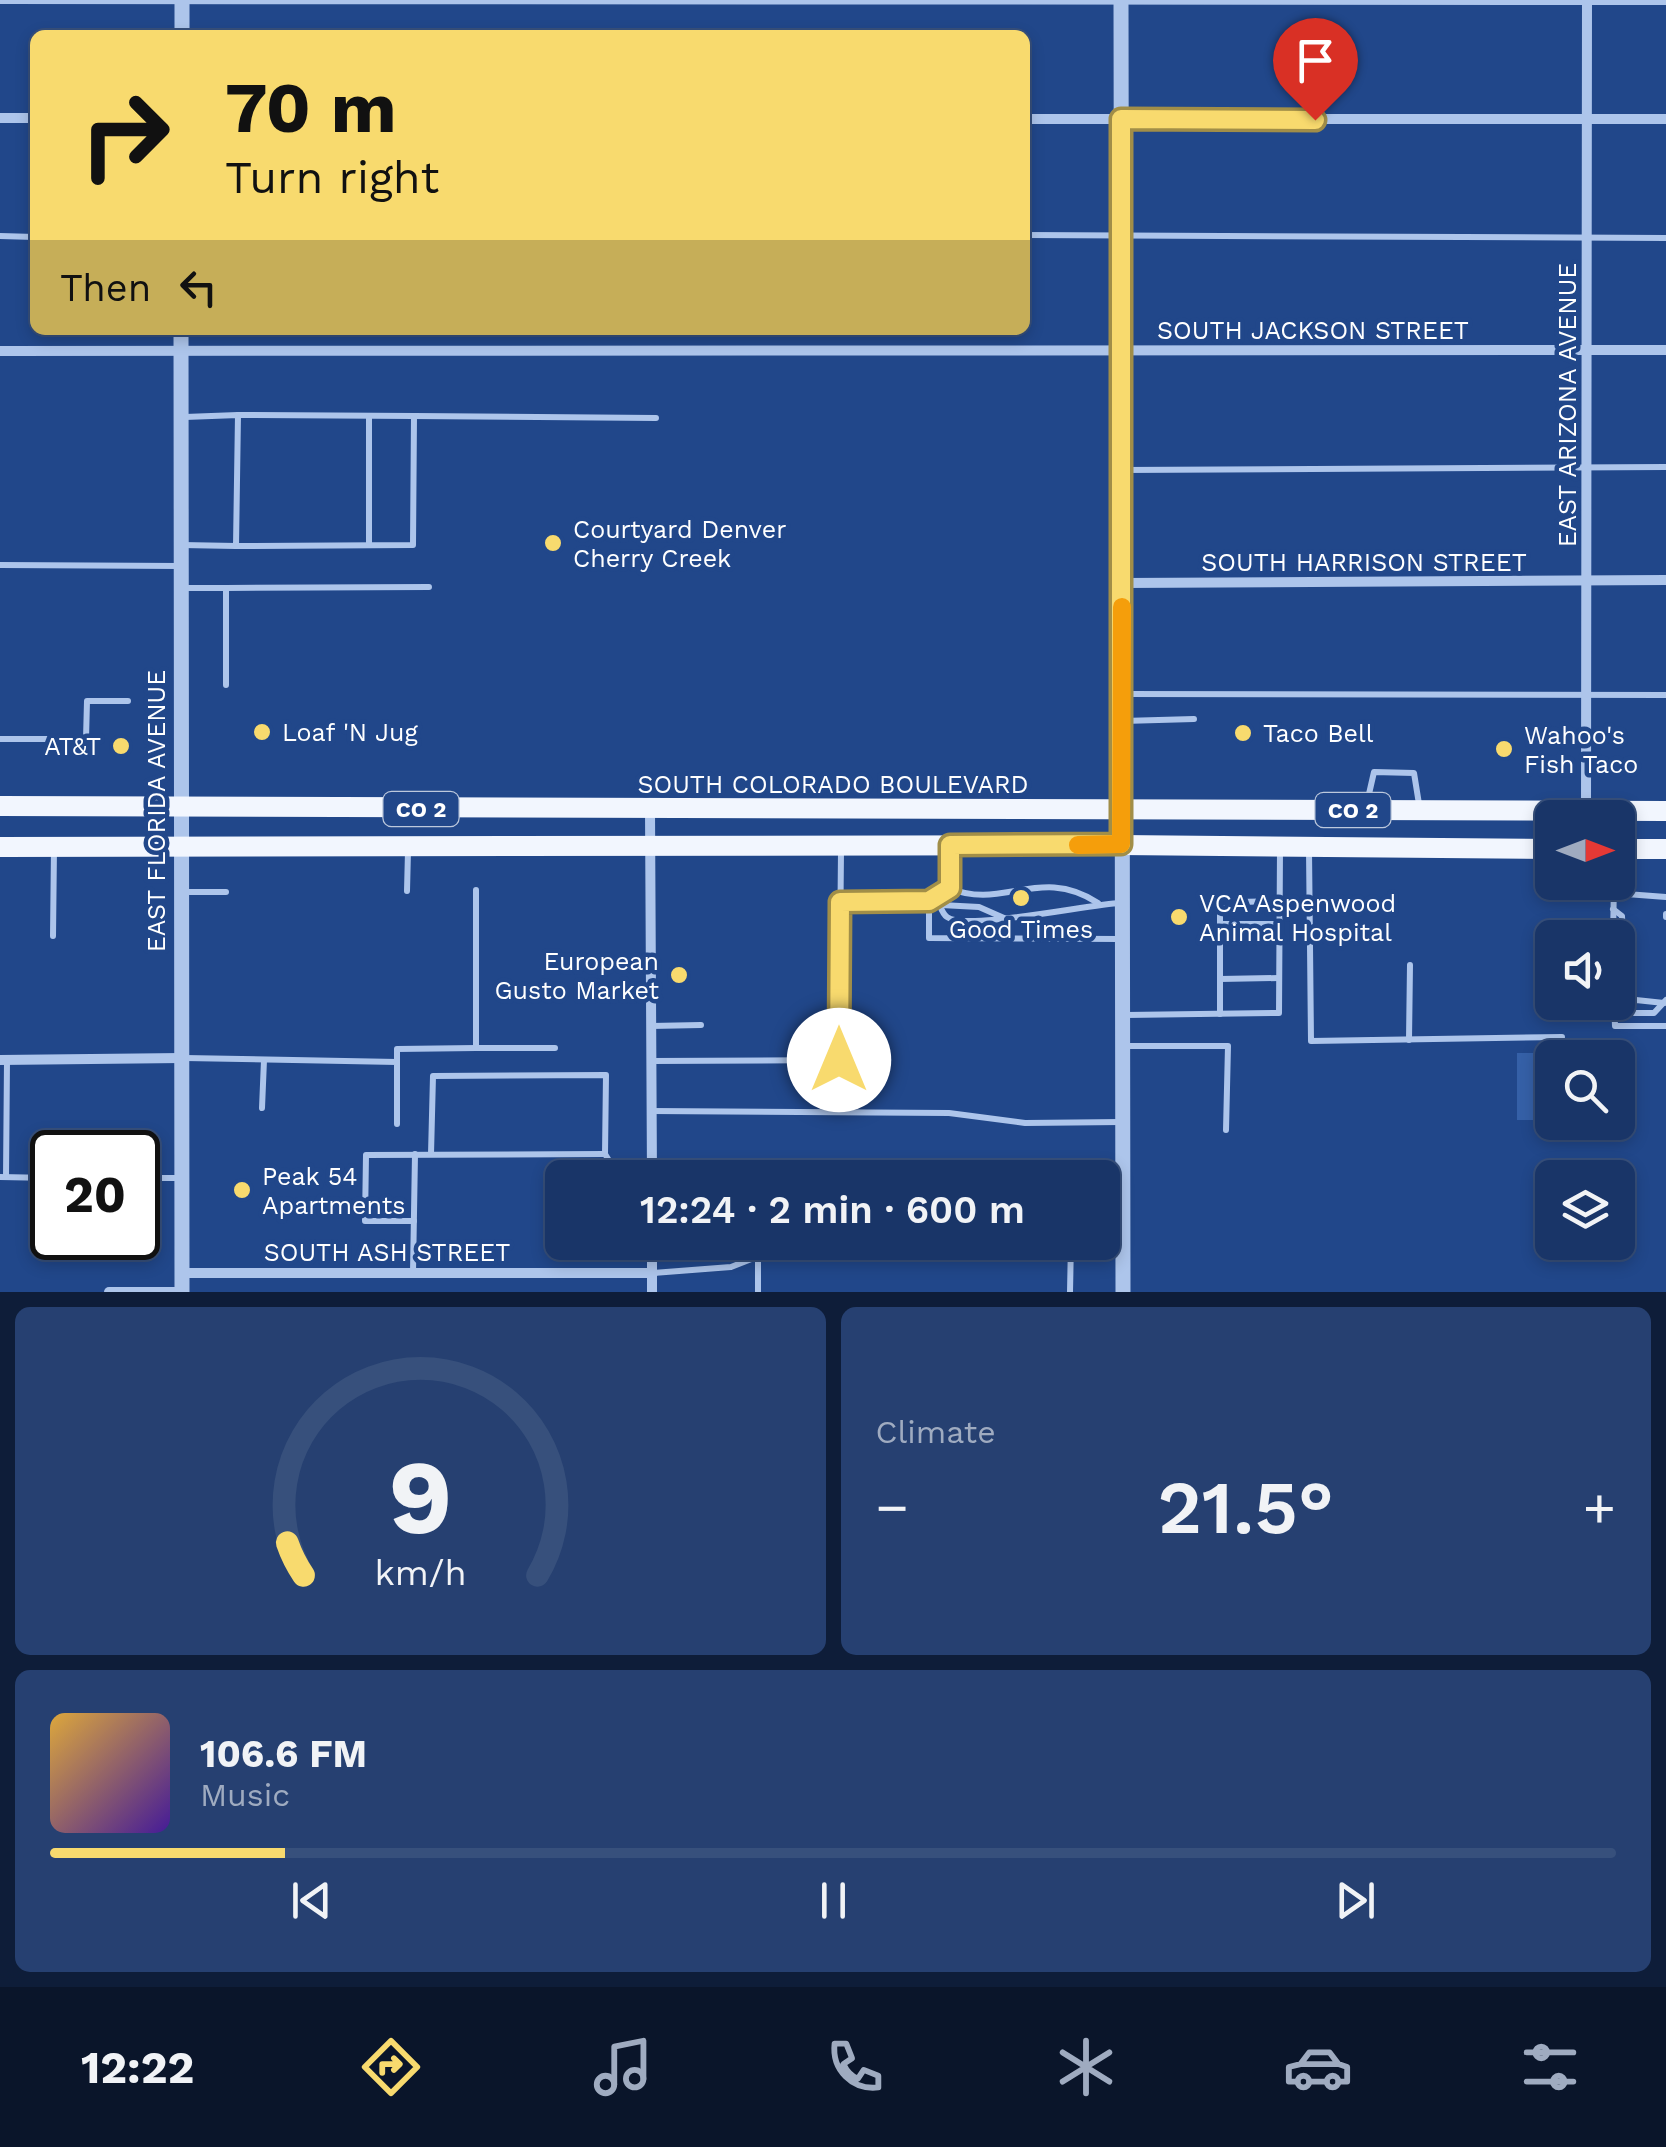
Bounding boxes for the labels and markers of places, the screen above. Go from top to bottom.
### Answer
pin [1273,18,1358,121]
place label: Courtyard Denver Cherry Creek [573,515,786,573]
marker: Courtyard Denver Cherry Creek [542,532,564,554]
place label: Loaf 'N Jug [282,718,418,747]
place label: Taco Bell [1263,719,1374,748]
marker: Loaf 'N Jug [251,721,273,743]
place label: Wahoo's Fish Taco [1524,721,1638,779]
marker: Taco Bell [1232,722,1254,744]
place label: AT&T [44,732,101,761]
marker: AT&T [110,735,132,757]
marker: Wahoo's Fish Taco [1493,738,1515,760]
marker: Good Times [1010,887,1032,909]
place label: VCA Aspenwood Animal Hospital [1199,889,1396,947]
marker: VCA Aspenwood Animal Hospital [1168,906,1190,928]
place label: Good Times [949,915,1093,944]
place label: European Gusto Market [494,947,660,1005]
marker: European Gusto Market [668,964,690,986]
place label: Peak 54 Apartments [262,1162,405,1220]
marker: Peak 54 Apartments [231,1179,253,1201]

